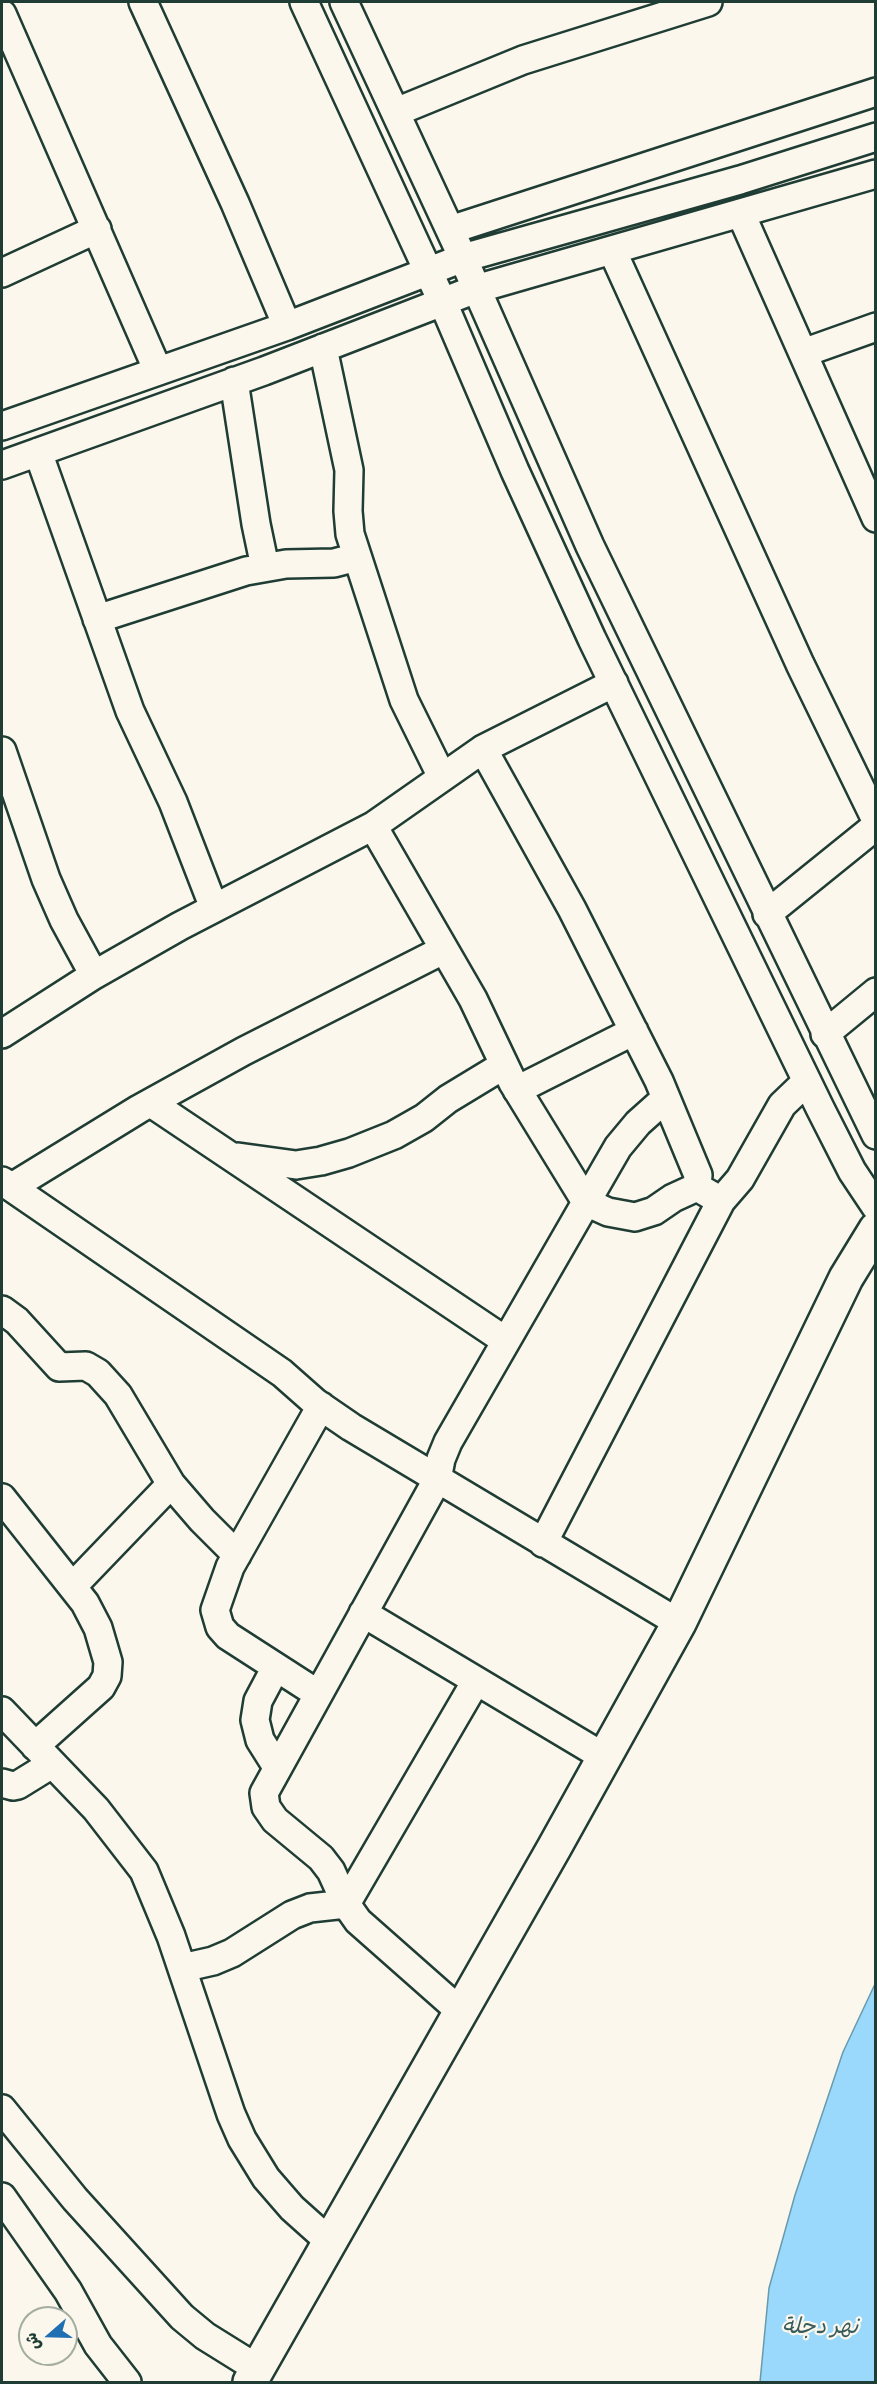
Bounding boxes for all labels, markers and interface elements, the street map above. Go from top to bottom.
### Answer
north arrow [18,2306,78,2366]
water label: نهر دجلة [782,2314,858,2340]
text: ش [21,2330,45,2353]

